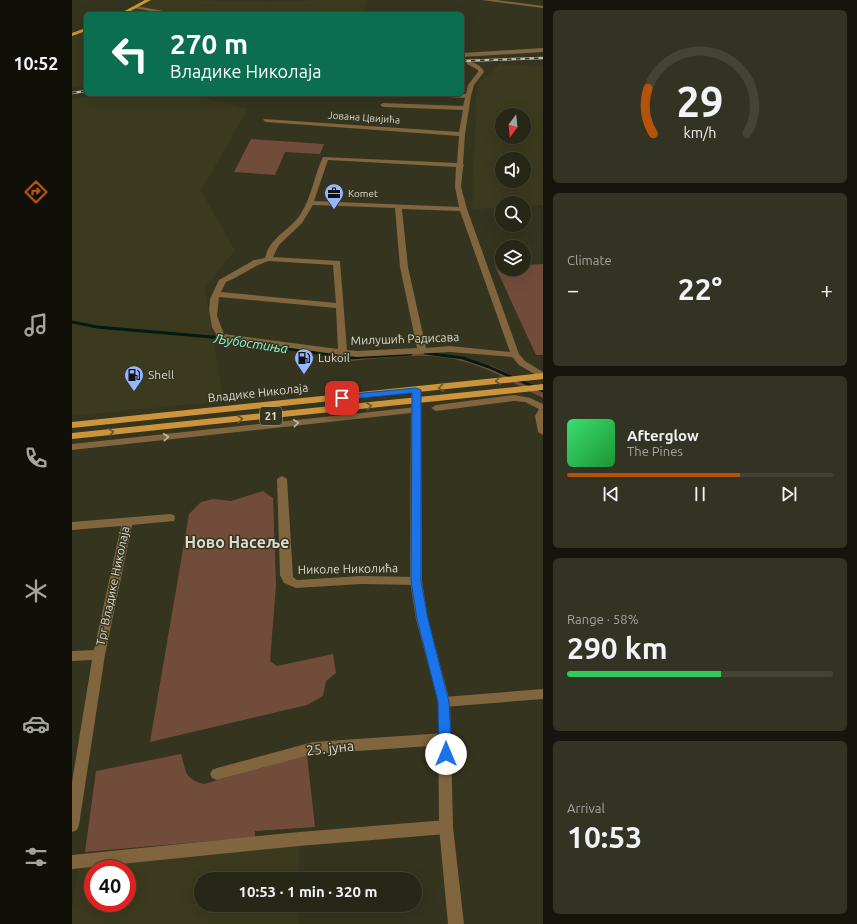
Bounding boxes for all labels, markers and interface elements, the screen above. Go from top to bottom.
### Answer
icon: left [104,28,156,80]
text: 270 m [170,28,248,59]
text: 10:52 [13,53,59,73]
text: Владике Николаја [170,61,322,81]
text: 29 [677,78,723,125]
north arrow [495,108,531,144]
map controls [495,108,531,276]
street label: Јована Цвијића [327,109,400,126]
text: km/h [684,125,716,141]
button: sound [495,152,531,188]
icon: directions [22,178,50,206]
office icon: Komet [323,182,345,210]
place label: Komet [348,188,378,199]
button: search [495,196,531,232]
button: layers [495,240,531,276]
text: Climate [567,253,612,267]
text: 22° [678,272,722,306]
text: − [567,277,579,302]
text: + [821,277,833,302]
icon: music [22,311,50,339]
street label: Милушић Радисава [350,330,460,347]
water label: Љубостиња [212,331,289,355]
fuel station icon: Lukoil [293,347,315,375]
place label: Lukoil [318,351,350,364]
fuel station icon: Shell [123,364,145,392]
place label: Shell [148,368,174,381]
one-way arrow [495,377,501,386]
street label: Владике Николаја [207,381,309,404]
pin [325,381,359,415]
one-way arrow [438,383,444,392]
icon: arrive [331,387,353,409]
one-way arrow [366,401,373,410]
road number: 21 [260,407,282,425]
one-way arrow [237,415,243,424]
one-way arrow [293,419,299,428]
text: Afterglow [627,427,699,444]
one-way arrow [108,428,114,437]
one-way arrow [163,433,170,442]
icon: phone [22,444,50,472]
text: The Pines [627,444,683,458]
icon: previous [600,483,622,505]
icon: pause [689,483,711,505]
icon: next [778,483,800,505]
street label: Трг Владике Николаја [93,525,132,647]
district label: Ново Насеље [185,533,289,551]
street label: Николе Николића [298,561,398,576]
icon: climate [22,577,50,605]
text: Range · 58% [567,612,639,626]
text: 290 km [567,631,668,665]
icon: car [22,710,50,738]
position arrow [425,733,467,775]
street label: 25. јуна [305,738,355,758]
text: Arrival [567,801,605,815]
text: 10:53 [567,820,642,854]
icon: filters [22,843,50,871]
speed limit sign: 40 [84,860,136,912]
text: 10:53 · 1 min · 320 m [239,883,377,900]

